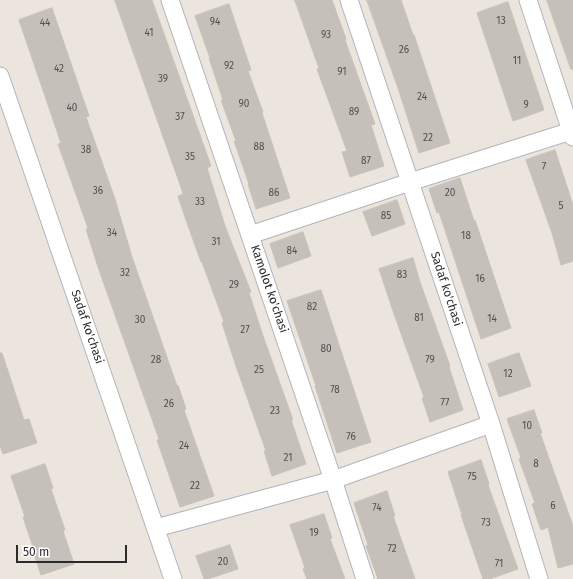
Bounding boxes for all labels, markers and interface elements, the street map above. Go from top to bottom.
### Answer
house number: 13 [496,15,506,27]
house number: 94 [210,16,220,28]
house number: 44 [40,17,50,29]
house number: 41 [144,27,154,39]
house number: 93 [321,29,331,41]
house number: 26 [399,44,409,56]
house number: 11 [513,55,521,67]
house number: 92 [224,60,234,72]
house number: 42 [54,63,64,75]
house number: 91 [337,66,347,78]
house number: 39 [158,73,168,85]
house number: 24 [417,91,427,103]
house number: 90 [239,98,249,110]
house number: 9 [523,99,529,111]
house number: 40 [67,102,77,114]
house number: 89 [349,106,359,118]
house number: 37 [175,111,185,123]
house number: 22 [423,132,433,144]
house number: 88 [253,141,265,153]
house number: 38 [81,144,91,156]
house number: 35 [185,151,195,163]
house number: 87 [361,155,371,167]
house number: 7 [542,161,546,173]
house number: 36 [93,185,103,197]
house number: 86 [269,187,279,199]
house number: 20 [445,187,455,199]
house number: 33 [195,196,205,208]
house number: 5 [558,200,564,212]
house number: 85 [381,210,391,222]
house number: 34 [107,227,117,239]
house number: 18 [461,230,471,242]
house number: 31 [211,236,221,248]
street label: Kamolot ko'chasi [247,243,291,335]
house number: 84 [287,245,297,257]
street label: Sadaf ko'chasi [427,250,465,328]
house number: 32 [120,267,130,279]
house number: 83 [397,269,407,281]
house number: 16 [475,273,485,285]
house number: 29 [229,279,239,291]
street label: Sadaf ko'chasi [68,288,106,366]
house number: 82 [307,301,317,313]
house number: 81 [414,312,424,324]
house number: 14 [487,313,497,325]
house number: 30 [135,314,145,326]
house number: 27 [240,324,250,336]
house number: 80 [320,343,332,355]
house number: 28 [151,354,161,366]
house number: 79 [425,354,435,366]
house number: 25 [254,364,264,376]
house number: 12 [503,368,513,380]
house number: 78 [330,384,340,396]
house number: 77 [441,397,449,409]
house number: 26 [164,398,174,410]
house number: 23 [270,405,280,417]
house number: 10 [522,420,532,432]
house number: 76 [346,431,356,443]
house number: 24 [179,440,189,452]
house number: 21 [283,452,293,464]
house number: 8 [533,458,539,470]
house number: 75 [467,471,477,483]
house number: 22 [190,480,200,492]
house number: 6 [550,500,556,512]
house number: 74 [372,502,382,514]
house number: 73 [481,517,491,529]
house number: 19 [309,527,319,539]
scale bar [18,537,129,563]
house number: 72 [387,543,397,555]
text: 50 m [23,545,49,559]
house number: 20 [218,556,228,568]
house number: 71 [495,558,503,570]

